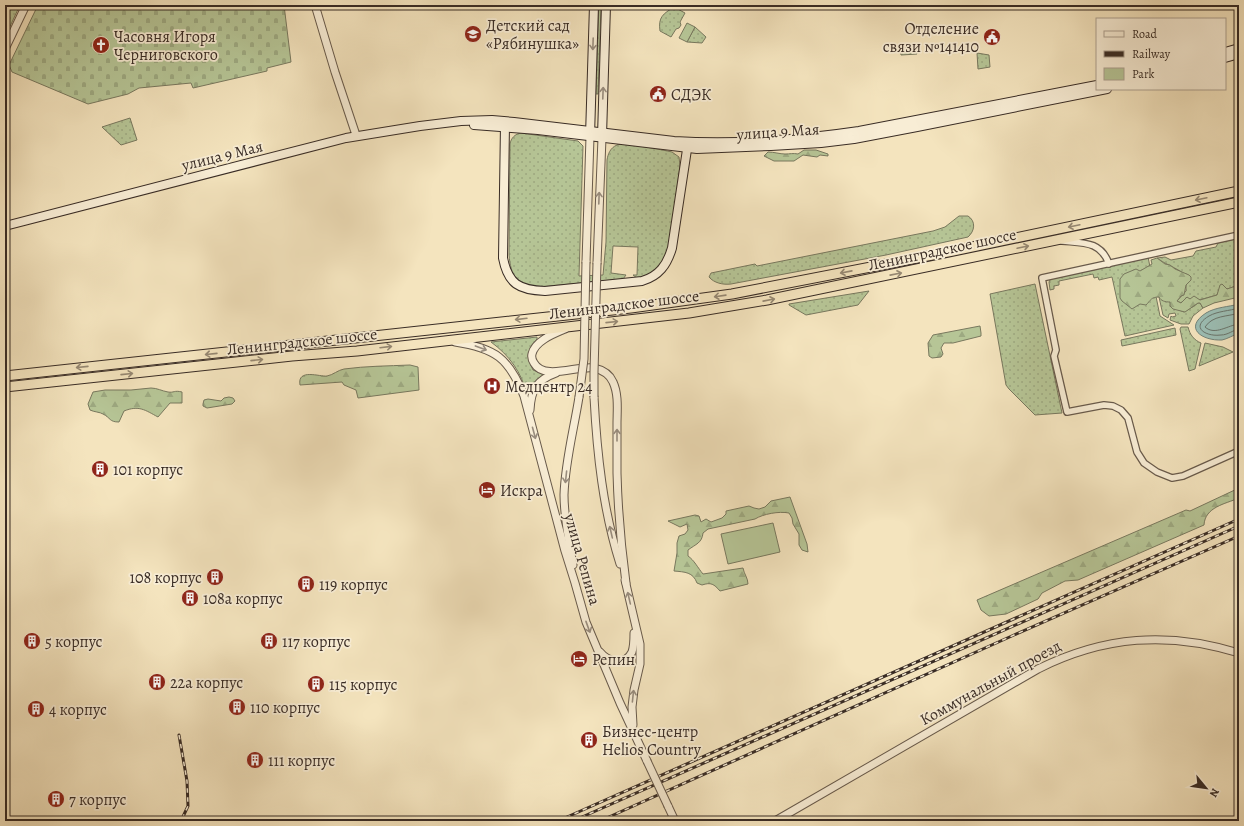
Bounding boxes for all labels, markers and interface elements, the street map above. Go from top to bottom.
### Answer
place label: Детский сад «Рябинушка» [486,15,579,55]
place label: Отделение связи №141410 [883,18,979,58]
legend [1096,18,1226,90]
school or university icon: Детский сад «Рябинушка» [463,24,483,44]
place label: Часовня Игоря Черниговского [114,26,218,66]
text: Road [1132,26,1158,42]
public building icon: Отделение связи №141410 [982,27,1002,47]
church icon: Часовня Игоря Черниговского [91,35,111,55]
one-way arrow [589,37,597,50]
text: Railway [1132,46,1171,62]
text: Park [1132,66,1155,82]
public building icon: СДЭК [648,84,668,104]
place label: СДЭК [671,84,712,106]
one-way arrow [599,87,607,100]
street label: улица 9 Мая [735,118,820,146]
street label: улица 9 Мая [178,135,265,177]
one-way arrow [596,192,603,205]
one-way arrow [1195,196,1208,204]
one-way arrow [1067,222,1080,230]
street label: Ленинградское шоссе [866,224,1018,276]
one-way arrow [1017,243,1030,251]
one-way arrow [840,268,853,276]
one-way arrow [889,269,902,277]
street label: Ленинградское шоссе [548,285,700,325]
one-way arrow [714,292,727,300]
one-way arrow [762,295,775,303]
one-way arrow [515,316,528,323]
one-way arrow [605,318,618,325]
street label: Ленинградское шоссе [226,323,378,361]
one-way arrow [379,344,392,351]
one-way arrow [475,345,488,352]
one-way arrow [205,350,218,357]
one-way arrow [250,356,263,364]
one-way arrow [76,364,89,371]
one-way arrow [120,370,133,377]
hospital icon: Медцентр 24 [482,376,502,396]
place label: Медцентр 24 [505,376,592,398]
one-way arrow [531,427,538,440]
one-way arrow [613,429,621,442]
building icon: 101 корпус [90,459,110,479]
place label: 101 корпус [113,459,183,481]
one-way arrow [562,470,570,483]
hotel icon: Искра [477,480,497,500]
place label: Искра [500,480,543,502]
street label: улица Репина [558,510,606,608]
one-way arrow [607,526,614,539]
place label: 108 корпус [130,567,202,589]
building icon: 108 корпус [205,567,225,587]
building icon: 119 корпус [296,574,316,594]
place label: 119 корпус [319,574,388,596]
building icon: 108а корпус [180,588,200,608]
place label: 108а корпус [203,588,283,610]
one-way arrow [625,592,633,605]
one-way arrow [584,621,592,633]
building icon: 5 корпус [22,631,42,651]
place label: 5 корпус [45,631,103,653]
building icon: 117 корпус [259,631,279,651]
place label: 117 корпус [282,631,350,653]
street label: Коммунальный проезд [916,635,1065,731]
hotel icon: Репин [569,649,589,669]
place label: Репин [592,649,635,671]
building icon: 22а корпус [147,672,167,692]
place label: 22а корпус [170,672,243,694]
building icon: 115 корпус [306,674,326,694]
place label: 115 корпус [329,674,398,696]
one-way arrow [629,690,637,703]
building icon: 110 корпус [227,697,247,717]
place label: 110 корпус [250,697,320,719]
building icon: 4 корпус [26,699,46,719]
place label: 4 корпус [49,699,107,721]
place label: Бизнес-центр Helios Country [602,721,702,761]
building icon: Бизнес-центр Helios Country [579,730,599,750]
building icon: 111 корпус [245,750,265,770]
place label: 111 корпус [268,750,335,772]
north arrow [1186,768,1226,808]
text: N [1206,785,1223,800]
building icon: 7 корпус [46,789,66,809]
place label: 7 корпус [69,789,126,811]

